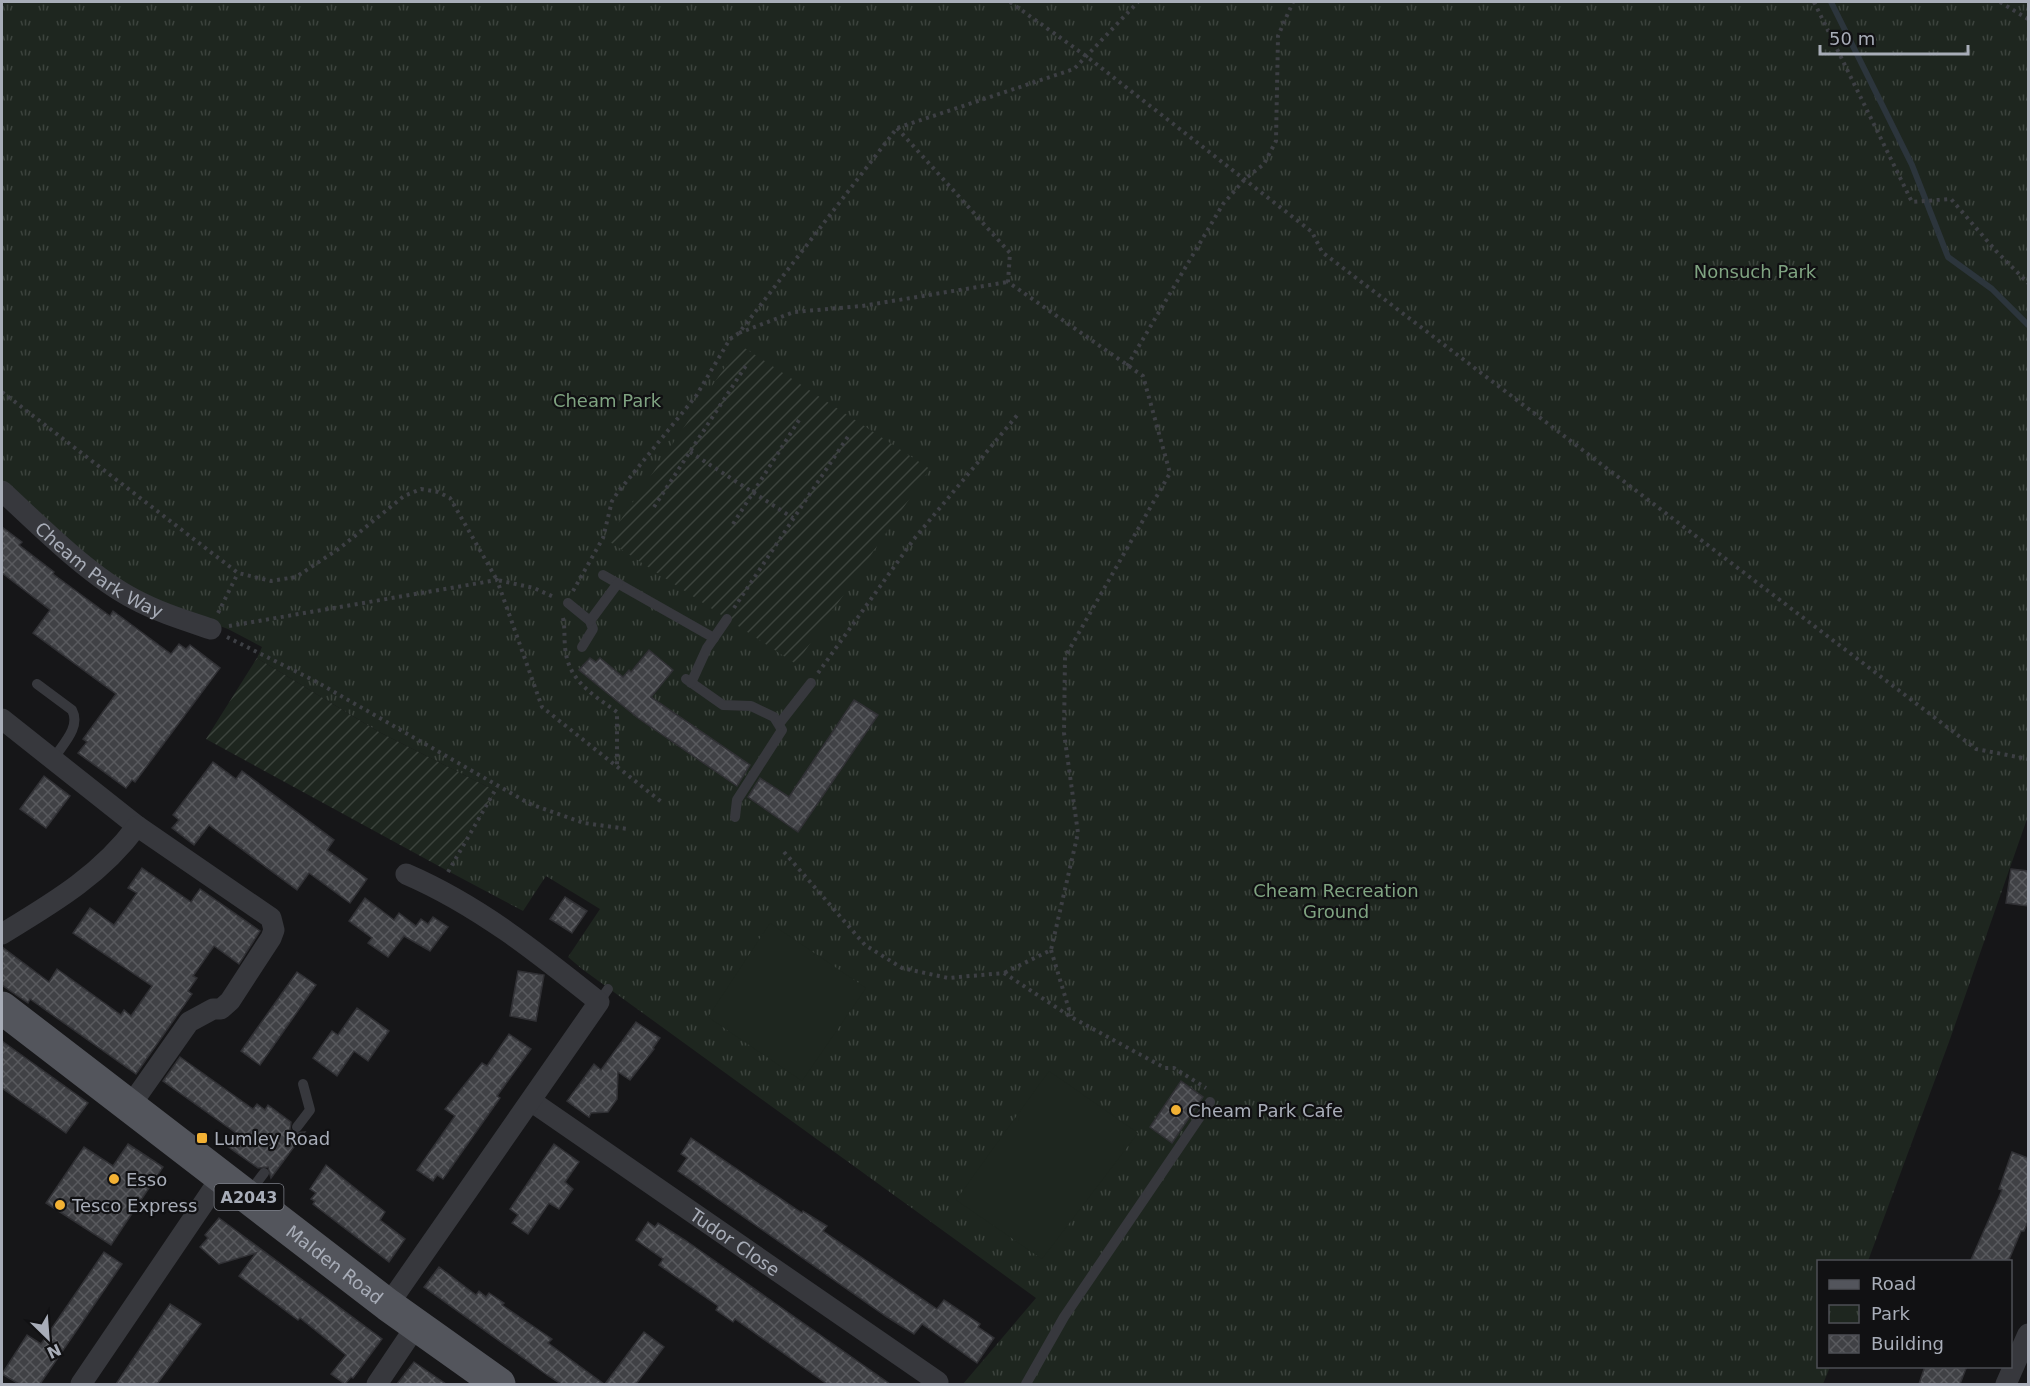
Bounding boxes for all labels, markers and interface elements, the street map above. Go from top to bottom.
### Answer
scale bar [1820,18,1968,56]
text: 50 m [1829,28,1875,49]
park label: Nonsuch Park [1694,261,1817,282]
park label: Cheam Park [553,390,662,411]
street label: Cheam Park Way [31,517,167,622]
park label: Cheam Recreation Ground [1253,880,1419,922]
place label: Cheam Park Cafe [1188,1100,1343,1121]
marker: Cheam Park Cafe [1169,1103,1183,1117]
place label: Lumley Road [214,1128,330,1149]
marker: Lumley Road [195,1131,209,1145]
place label: Esso [126,1169,167,1190]
marker: Esso [107,1172,121,1186]
road number: A2043 [214,1184,284,1210]
place label: Tesco Express [71,1195,197,1216]
marker: Tesco Express [53,1198,67,1212]
street label: Tudor Close [685,1203,784,1280]
street label: Malden Road [282,1220,387,1308]
legend [1817,1260,2012,1368]
text: Road [1871,1273,1916,1294]
text: Park [1871,1303,1910,1324]
north arrow [18,1308,78,1368]
text: Building [1871,1333,1944,1354]
text: N [44,1340,64,1363]

